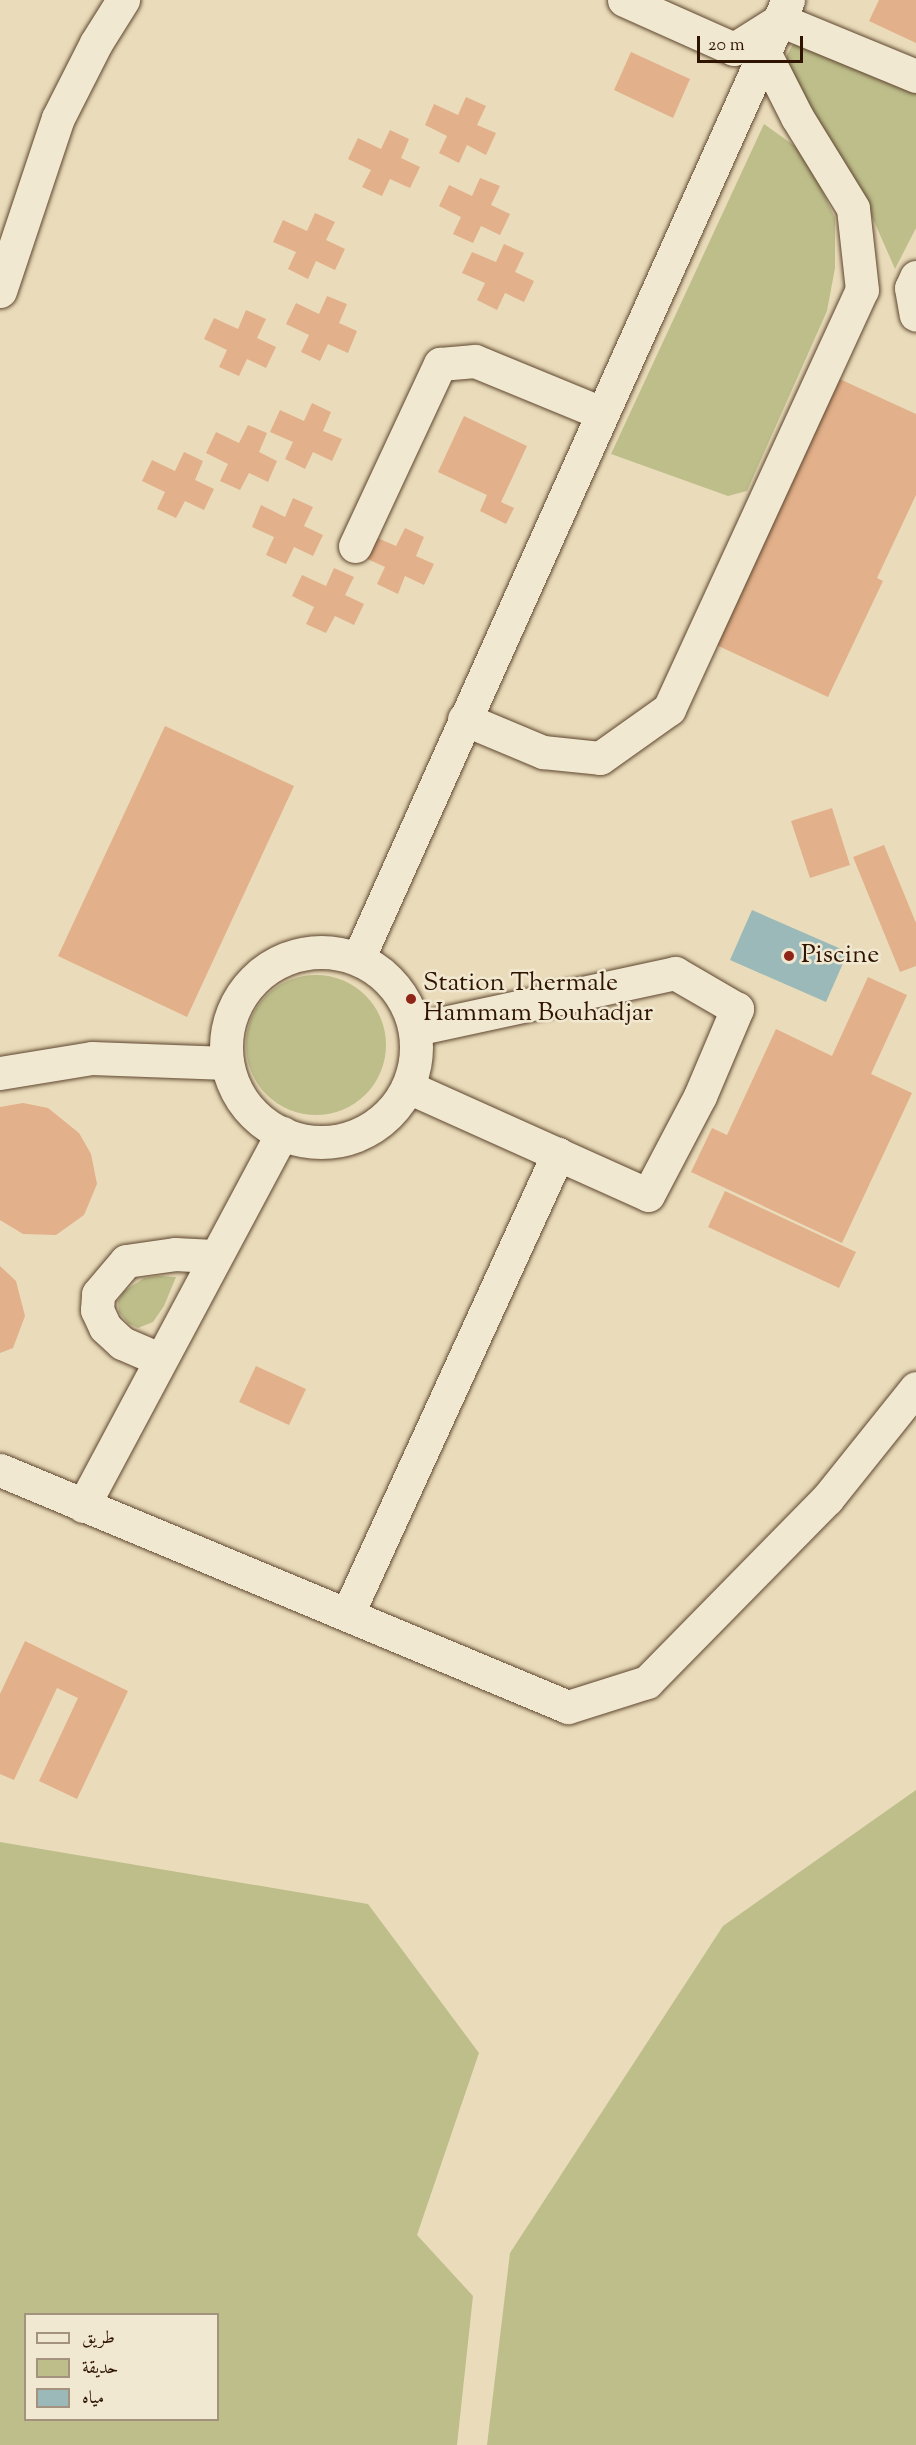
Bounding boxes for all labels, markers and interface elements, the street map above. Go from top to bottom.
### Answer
scale bar [700,24,806,62]
text: 20 m [708,33,745,59]
place label: Piscine [801,940,879,972]
marker: Piscine [782,949,796,963]
place label: Station Thermale Hammam Bouhadjar [423,968,653,1030]
marker: Station Thermale Hammam Bouhadjar [404,992,418,1006]
legend [24,2313,219,2421]
text: طريق [82,2326,115,2352]
text: حديقة [82,2356,118,2382]
text: مياه [82,2386,104,2412]

